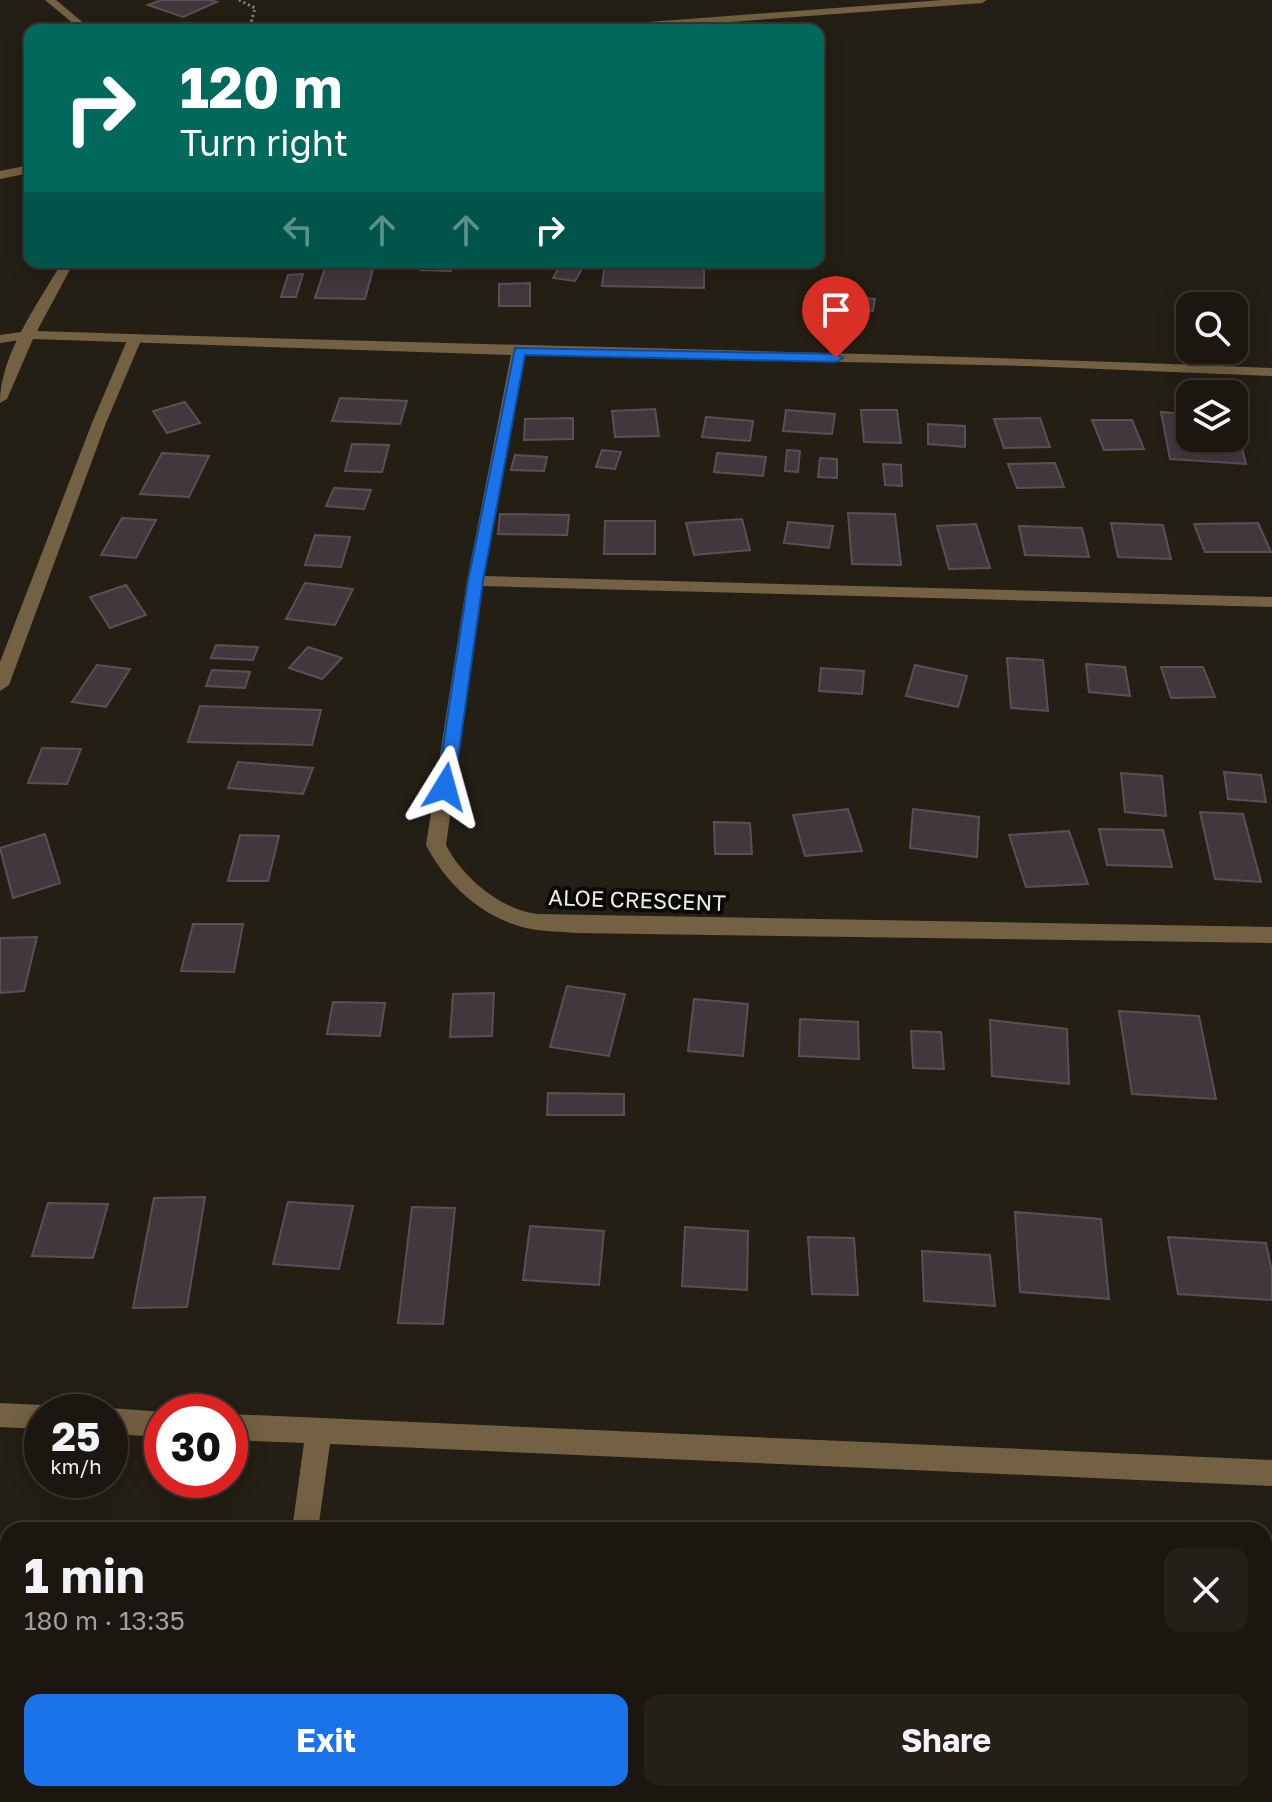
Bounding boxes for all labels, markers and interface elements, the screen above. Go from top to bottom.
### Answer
text: 120 m [180,53,342,120]
icon: right [48,56,152,160]
text: Turn right [180,121,348,164]
icon: left [276,208,320,252]
icon: ahead [360,208,404,252]
icon: ahead [444,208,488,252]
icon: right [528,208,572,252]
pin [802,276,870,358]
icon: arrive [814,288,858,332]
map controls [1176,292,1248,452]
button: search [1176,292,1248,364]
button: layers [1176,380,1248,452]
position arrow [403,745,487,829]
street label: ALOE CRESCENT [548,883,727,916]
speed limit sign: 30 [144,1394,248,1498]
text: 25 [52,1412,100,1460]
text: km/h [51,1454,101,1478]
text: 1 min [24,1546,145,1604]
button: close [1164,1548,1248,1632]
text: 180 m · 13:35 [24,1605,185,1636]
button: Exit [24,1694,628,1786]
button: Share [644,1694,1248,1786]

